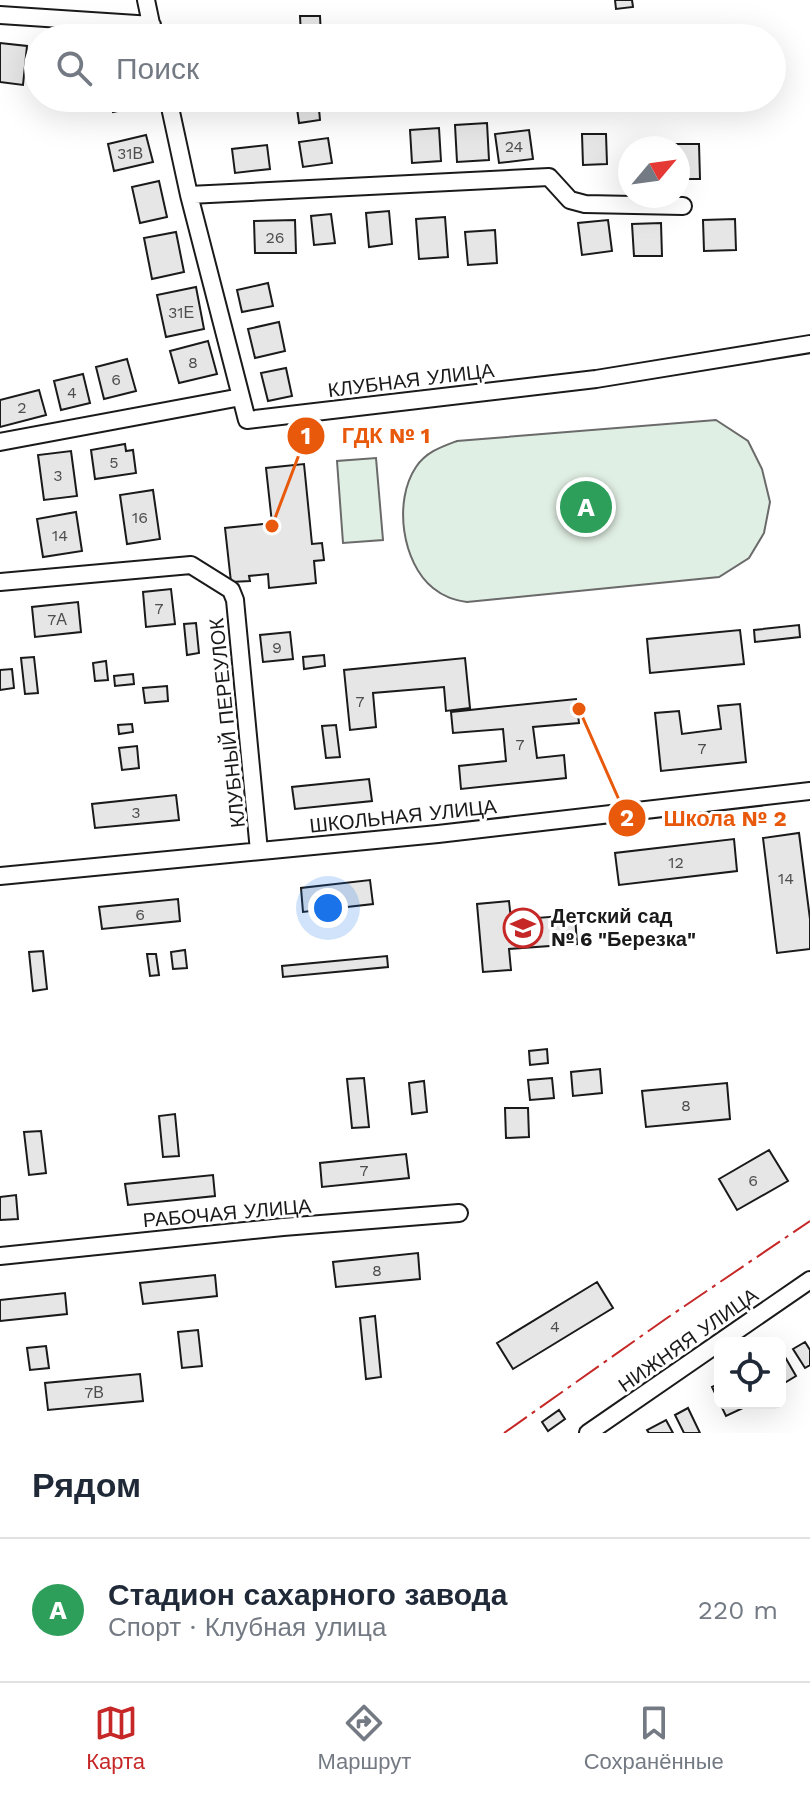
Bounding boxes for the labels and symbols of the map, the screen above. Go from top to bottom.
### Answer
north arrow [618,136,690,208]
house number: 24 [505,137,524,156]
house number: 31В [117,144,143,163]
house number: 26 [265,228,285,247]
house number: 31Е [168,303,194,322]
house number: 8 [188,353,198,372]
street label: КЛУБНАЯ УЛИЦА [326,358,496,402]
house number: 6 [111,370,121,389]
house number: 4 [67,383,77,402]
house number: 2 [17,398,27,417]
callout: ГДК № 1 [286,413,447,459]
text: 1 [301,422,311,450]
text: ГДК № 1 [342,423,430,448]
house number: 5 [109,453,119,472]
house number: 3 [53,466,63,485]
pin: A [560,477,612,537]
house number: 16 [132,508,148,527]
house number: 14 [52,526,68,545]
house number: 7 [155,599,164,618]
house number: 7А [47,610,67,629]
street label: КЛУБНЫЙ ПЕРЕУЛОК [204,617,250,829]
house number: 9 [272,638,282,657]
house number: 7 [356,692,365,711]
house number: 7 [516,735,525,754]
house number: 7 [698,739,707,758]
street label: ШКОЛЬНАЯ УЛИЦА [308,794,498,838]
callout: Школа № 2 [607,795,802,841]
house number: 3 [131,803,141,822]
text: 2 [620,804,634,832]
text: Школа № 2 [663,806,787,831]
house number: 12 [668,853,684,872]
house number: 14 [778,869,794,888]
your location [308,888,348,928]
place label: Детский сад № 6 "Березка" [551,904,696,951]
house number: 6 [135,905,145,924]
school or university icon: Детский сад № 6 "Березка" [502,907,544,949]
house number: 8 [681,1096,691,1115]
house number: 7 [360,1161,369,1180]
house number: 6 [748,1171,758,1190]
street label: РАБОЧАЯ УЛИЦА [142,1194,313,1232]
house number: 8 [372,1261,382,1280]
street label: НИЖНЯЯ УЛИЦА [613,1282,763,1397]
house number: 4 [550,1317,560,1336]
house number: 7В [84,1383,104,1402]

